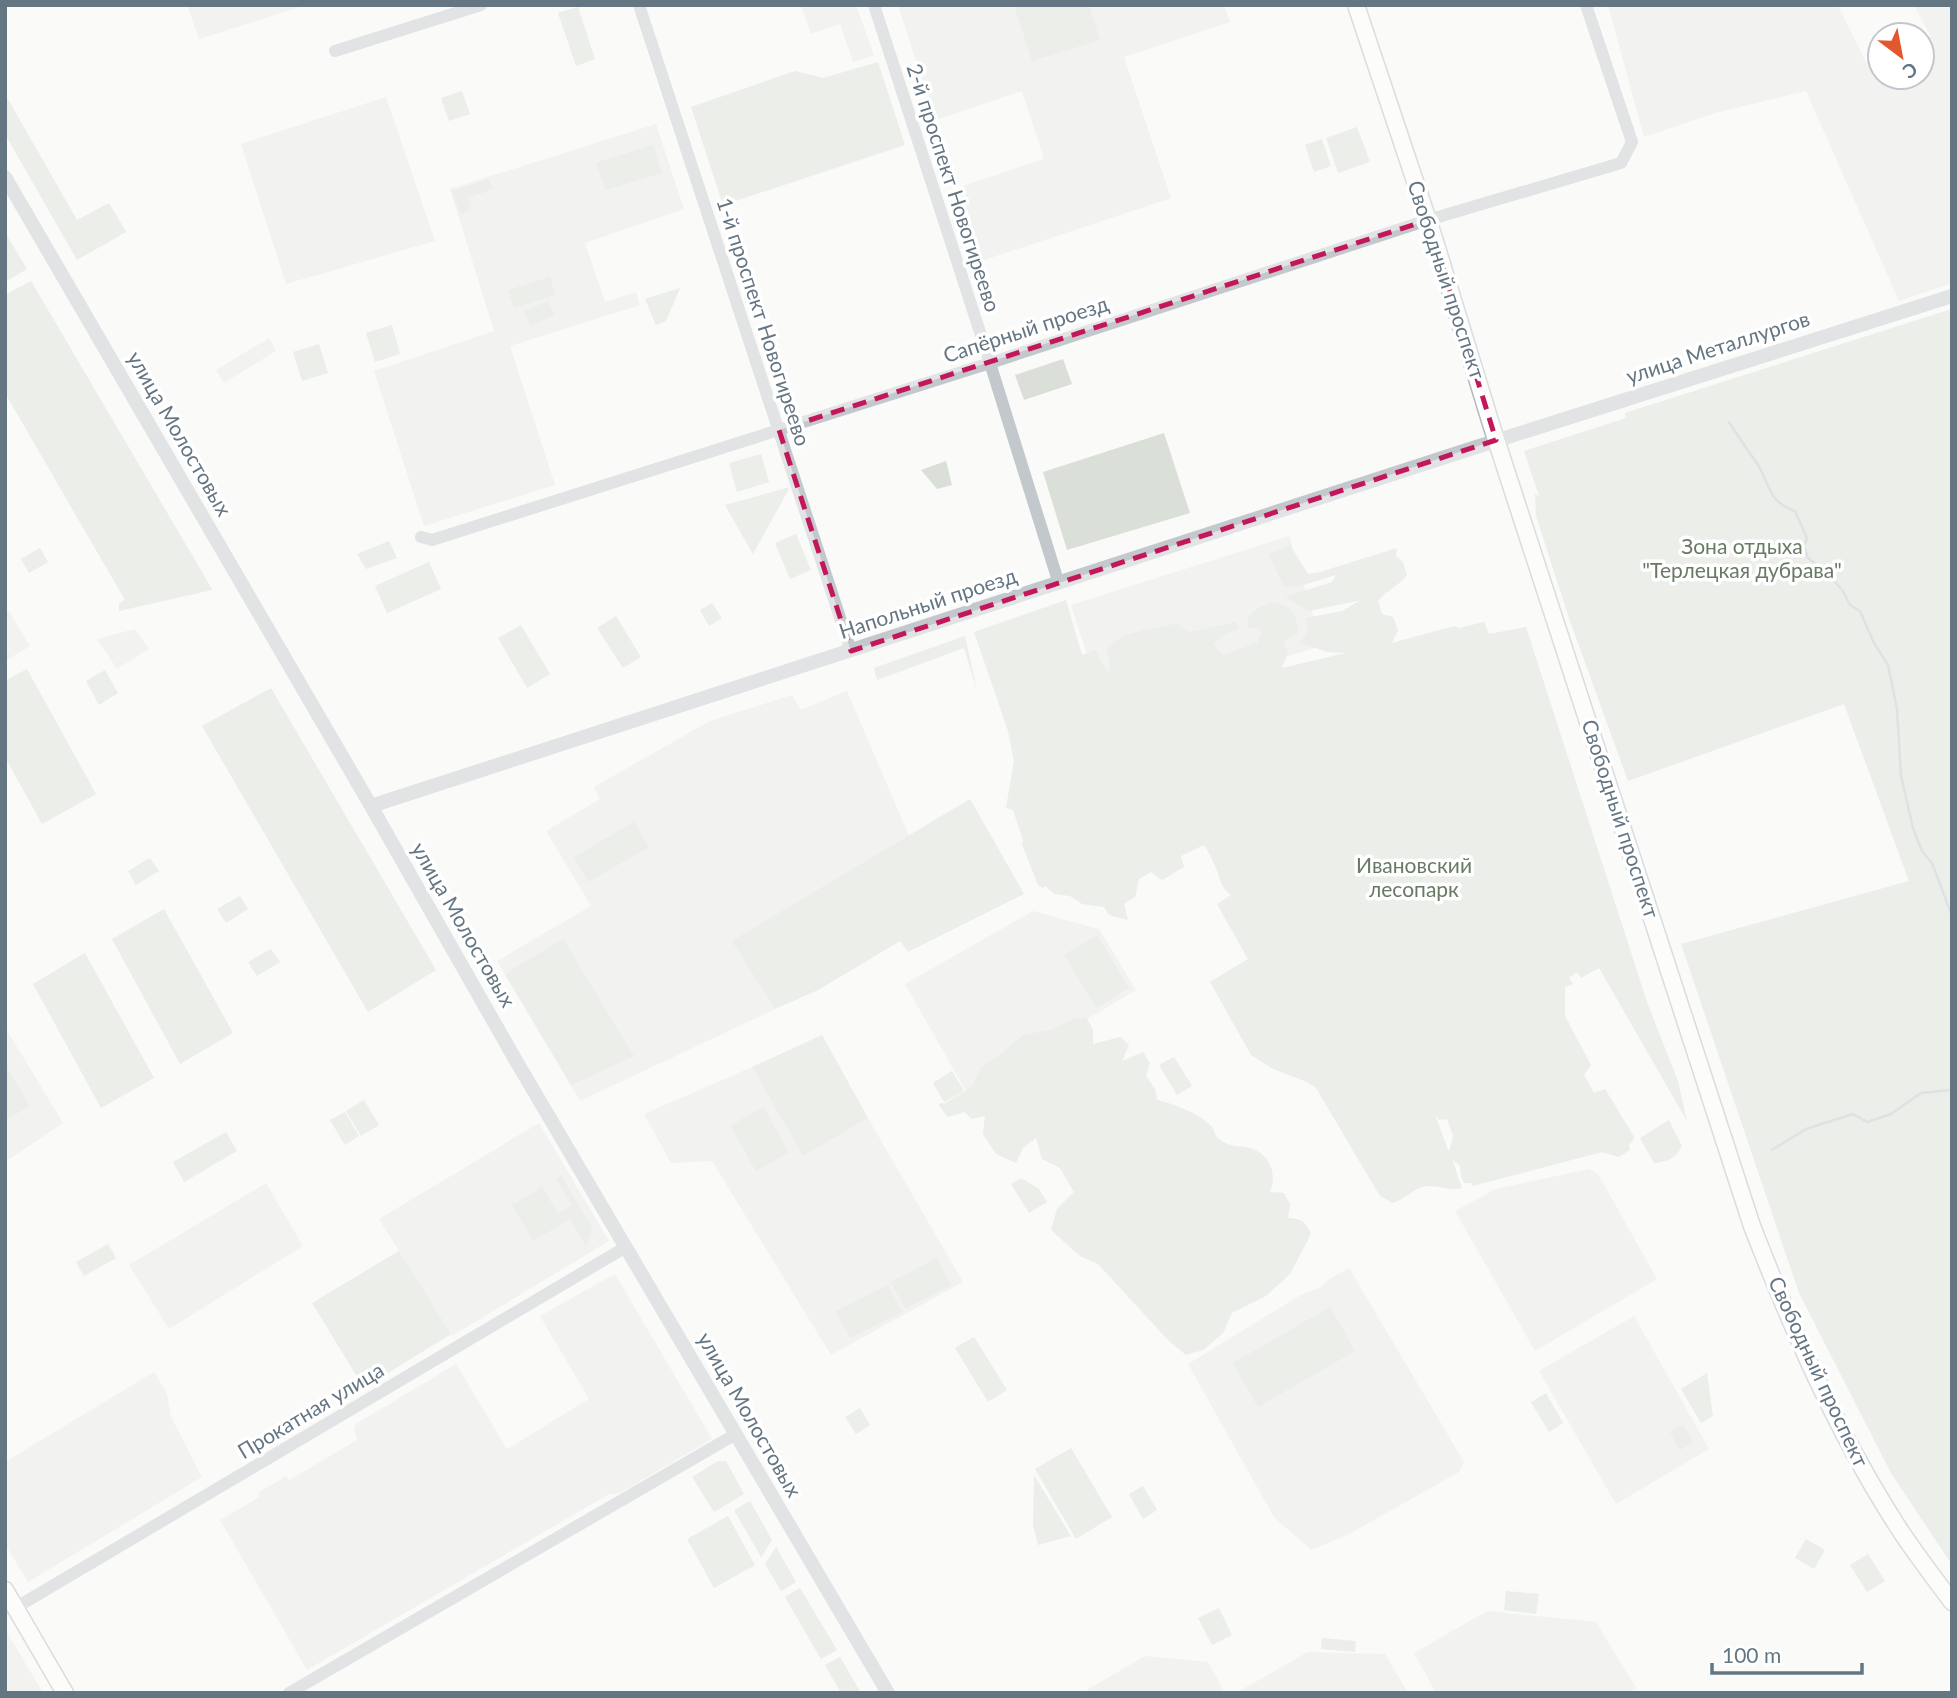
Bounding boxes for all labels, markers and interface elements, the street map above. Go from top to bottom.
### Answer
north arrow [1866,21,1936,91]
text: С [1898,58,1922,84]
street label: 2-й проспект Новогиреево [902,60,1006,315]
street label: Свободный проспект [1403,177,1491,382]
street label: 1-й проспект Новогиреево [712,194,816,449]
street label: Сапёрный проезд [940,290,1111,367]
street label: улица Металлургов [1623,305,1812,388]
street label: улица Молостовых [123,347,238,520]
park label: Зона отдыха "Терлецкая дубрава" [1642,533,1842,582]
street label: Напольный проезд [836,562,1020,643]
street label: Свободный проспект [1577,716,1665,921]
street label: улица Молостовых [407,838,522,1011]
park label: Ивановский лесопарк [1356,852,1472,901]
street label: Свободный проспект [1764,1272,1875,1471]
street label: улица Молостовых [693,1328,808,1501]
street label: Прокатная улица [233,1356,388,1463]
scale bar [1712,1632,1862,1676]
text: 100 m [1722,1642,1781,1667]

